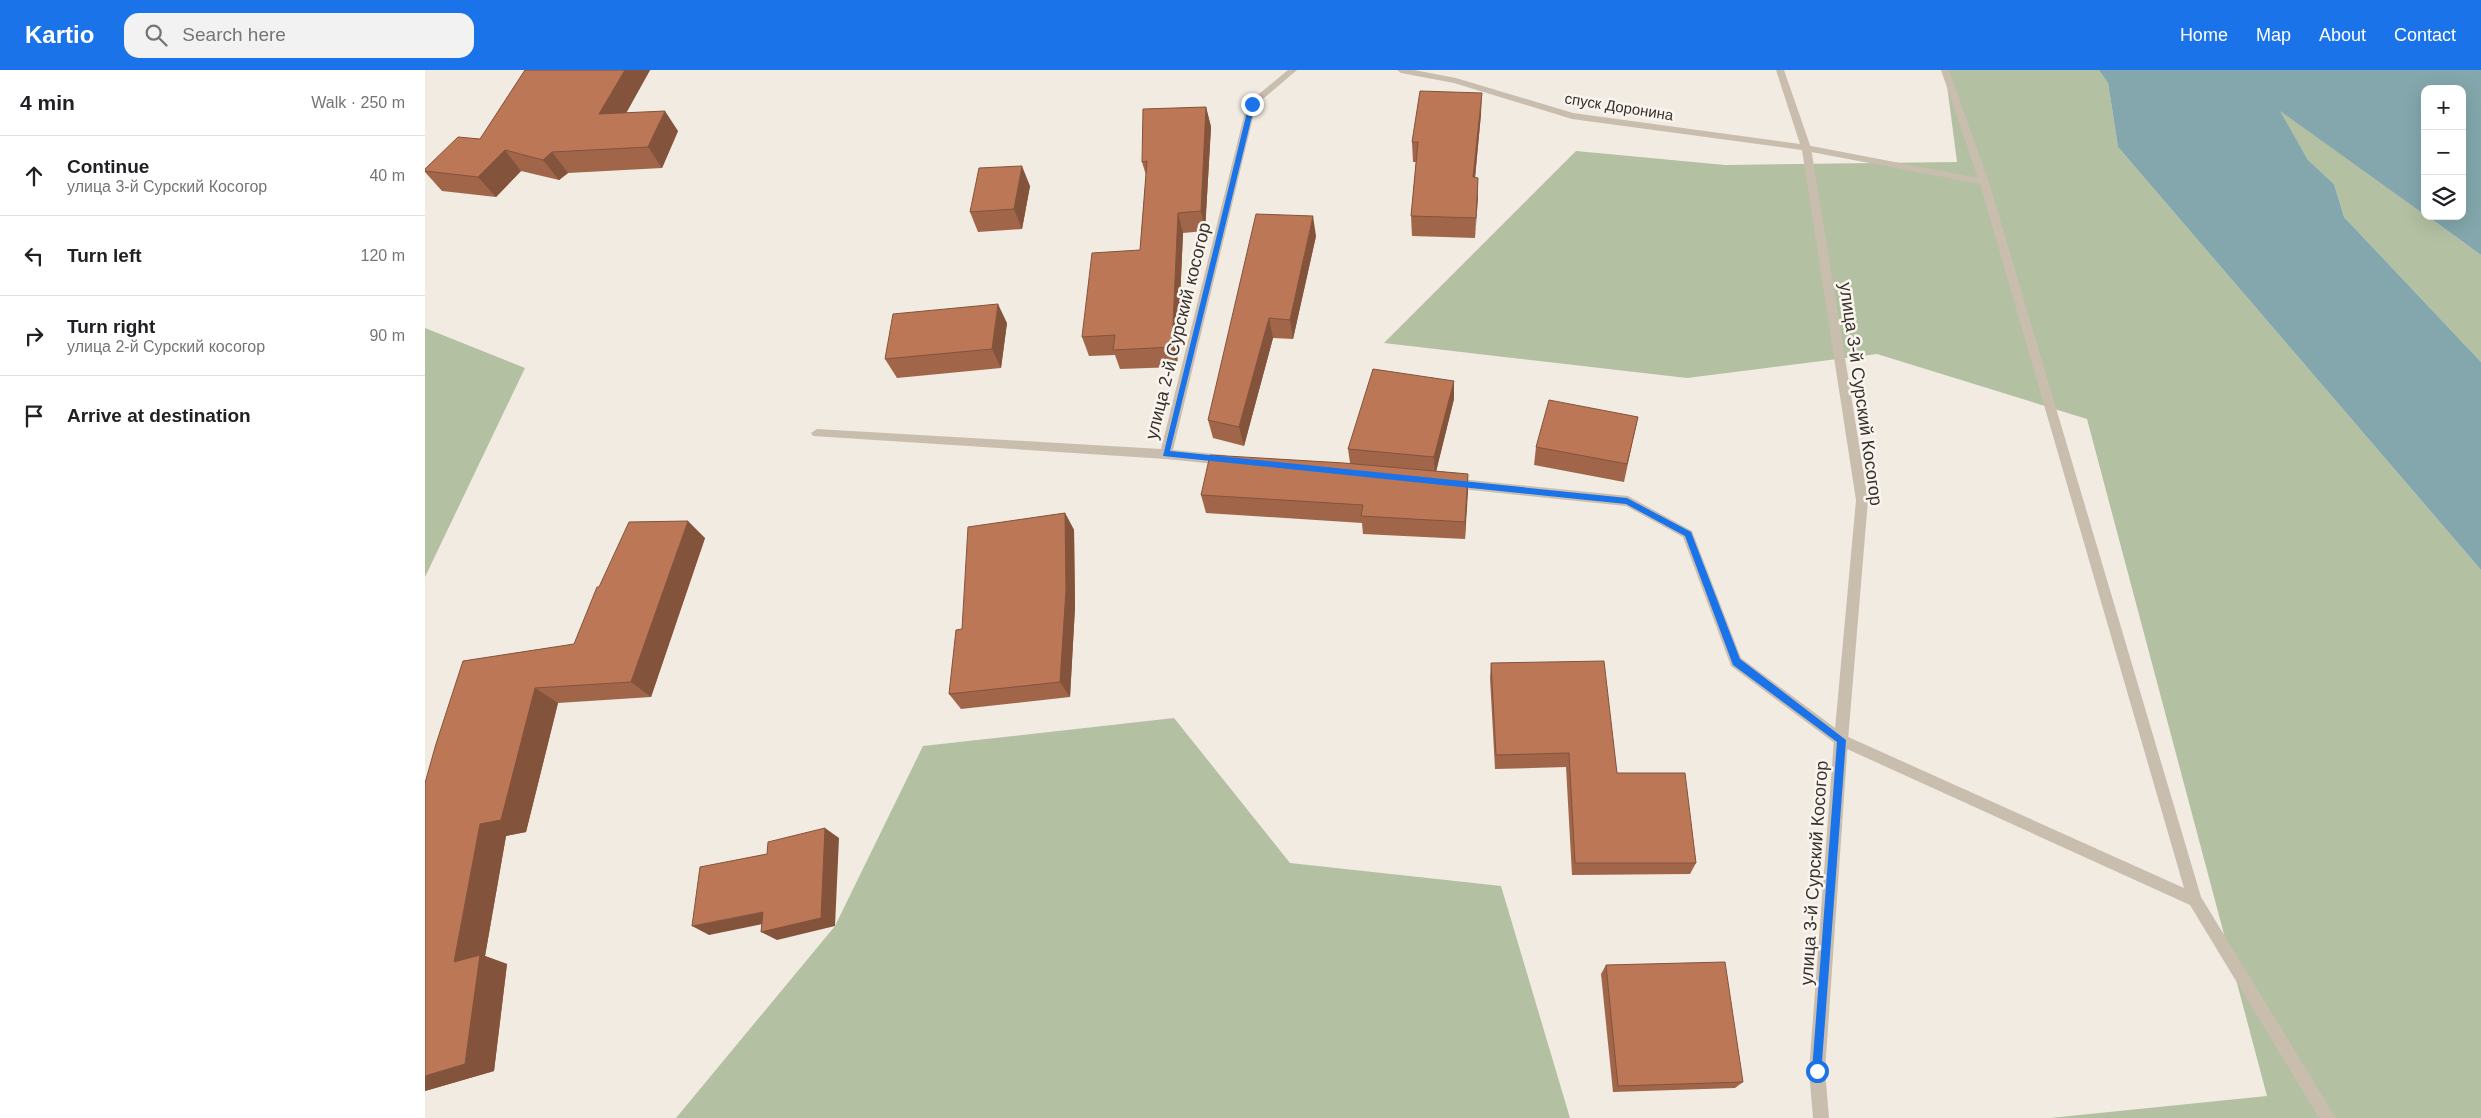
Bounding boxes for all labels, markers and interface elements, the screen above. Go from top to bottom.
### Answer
search box [124,13,474,58]
text: Kartio [25,21,94,48]
icon: search [142,21,170,49]
text: Search here [182,24,286,45]
text: Home [2180,25,2228,45]
text: Map [2256,25,2291,45]
text: About [2319,25,2366,45]
text: Contact [2394,25,2456,45]
map controls [2421,85,2466,220]
button: + [2421,85,2466,130]
street label: спуск Доронина [1564,90,1675,124]
text: 4 min [20,91,75,114]
route end [1241,93,1264,116]
text: Walk · 250 m [311,94,405,111]
button: − [2421,130,2466,175]
text: Continue [67,156,149,177]
icon: ahead [20,162,48,190]
text: 40 m [369,167,405,184]
button: layers [2421,175,2466,220]
text: улица 3-й Сурский Косогор [67,178,267,195]
street label: улица 2-й Сурский косогор [1141,220,1215,442]
icon: left [20,242,48,270]
text: Turn left [67,245,142,266]
text: 120 m [361,247,405,264]
street label: улица 3-й Сурский Косогор [1835,281,1887,507]
text: Turn right [67,316,155,337]
icon: right [20,322,48,350]
text: 90 m [369,327,405,344]
text: улица 2-й Сурский косогор [67,338,265,355]
icon: arrive [20,402,48,430]
text: Arrive at destination [67,405,251,426]
street label: улица 3-й Сурский Косогор [1796,760,1832,986]
route start [1806,1060,1829,1083]

